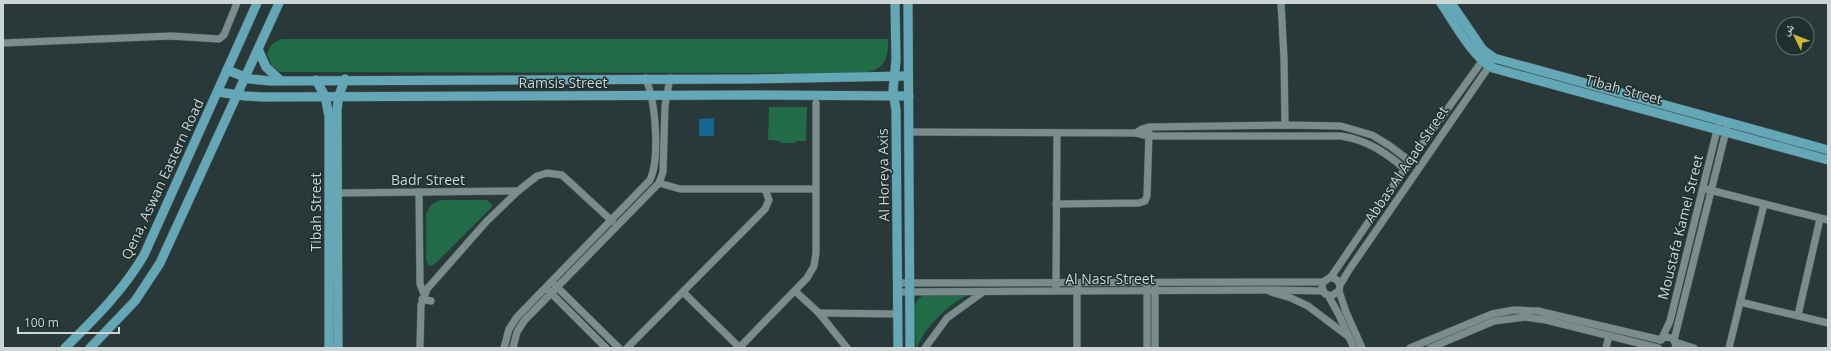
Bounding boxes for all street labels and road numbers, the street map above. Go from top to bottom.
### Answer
street label: Tibah Street [1583,70,1665,108]
street label: Ramsis Street [519,73,608,92]
street label: Qena, Aswan Eastern Road [116,96,208,262]
street label: Abbas Al Aqad Street [1360,102,1452,226]
street label: Al Horeya Axis [873,128,893,222]
street label: Moustafa Kamel Street [1653,153,1707,301]
street label: Badr Street [391,170,465,189]
street label: Tibah Street [306,173,325,251]
street label: Al Nasr Street [1065,269,1155,288]

